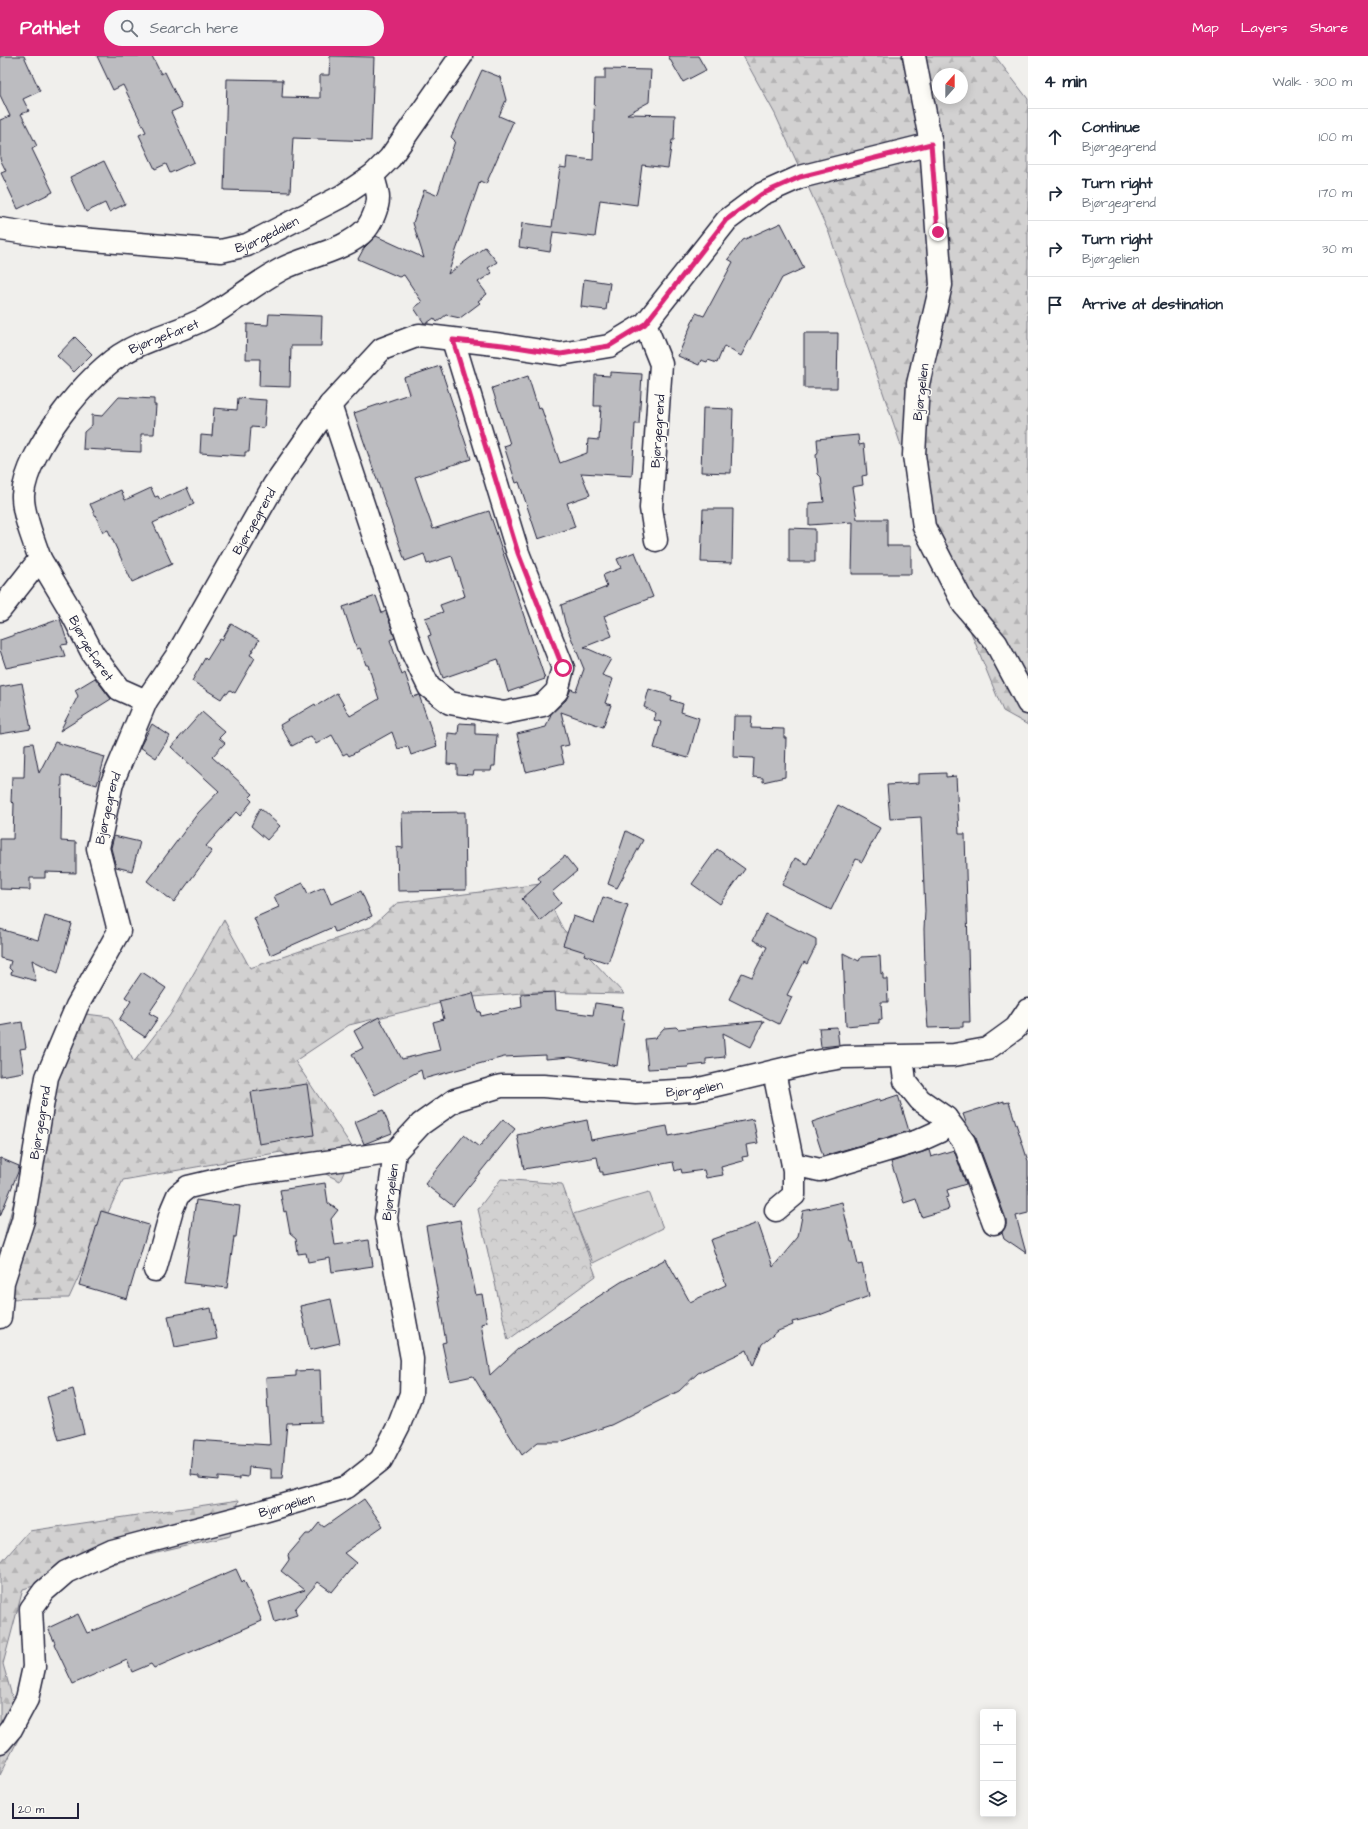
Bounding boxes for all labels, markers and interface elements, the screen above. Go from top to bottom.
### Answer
search box [104,10,384,46]
text: Pathlet [20,15,80,42]
icon: search [118,17,140,39]
text: Search here [150,18,238,39]
text: Map [1192,18,1219,38]
text: Layers [1241,18,1288,38]
text: Share [1310,18,1348,38]
north arrow [932,68,968,104]
text: 4 min [1044,70,1087,94]
text: Walk · 300 m [1273,73,1352,91]
text: Continue [1082,117,1140,138]
icon: ahead [1044,126,1066,148]
text: 100 m [1319,128,1352,146]
text: Bjørgegrend [1082,138,1156,156]
text: Turn right [1082,173,1153,194]
icon: right [1044,182,1066,204]
text: 170 m [1319,184,1352,202]
text: Bjørgegrend [1082,194,1156,212]
street label: Bjørgedalen [233,212,302,257]
route end [929,223,947,241]
text: Turn right [1082,229,1153,250]
icon: right [1044,238,1066,260]
text: 30 m [1322,240,1352,258]
text: Bjørgelien [1082,250,1139,268]
icon: arrive [1044,294,1066,316]
text: Arrive at destination [1082,294,1223,315]
street label: Bjørgefaret [126,314,202,359]
street label: Bjørgelien [909,362,934,422]
street label: Bjørgegrend [646,393,671,469]
street label: Bjørgegrend [228,485,281,558]
street label: Bjørgefaret [64,612,118,685]
route start [554,659,572,677]
street label: Bjørgegrend [91,769,126,846]
street label: Bjørgelien [665,1076,725,1101]
street label: Bjørgegrend [25,1085,55,1161]
street label: Bjørgelien [378,1162,403,1222]
street label: Bjørgelien [257,1489,317,1522]
map controls [980,1709,1016,1817]
button: + [980,1709,1016,1745]
button: − [980,1745,1016,1781]
button: layers [980,1781,1016,1817]
scale bar [12,1801,79,1820]
text: 20 m [18,1802,44,1817]

